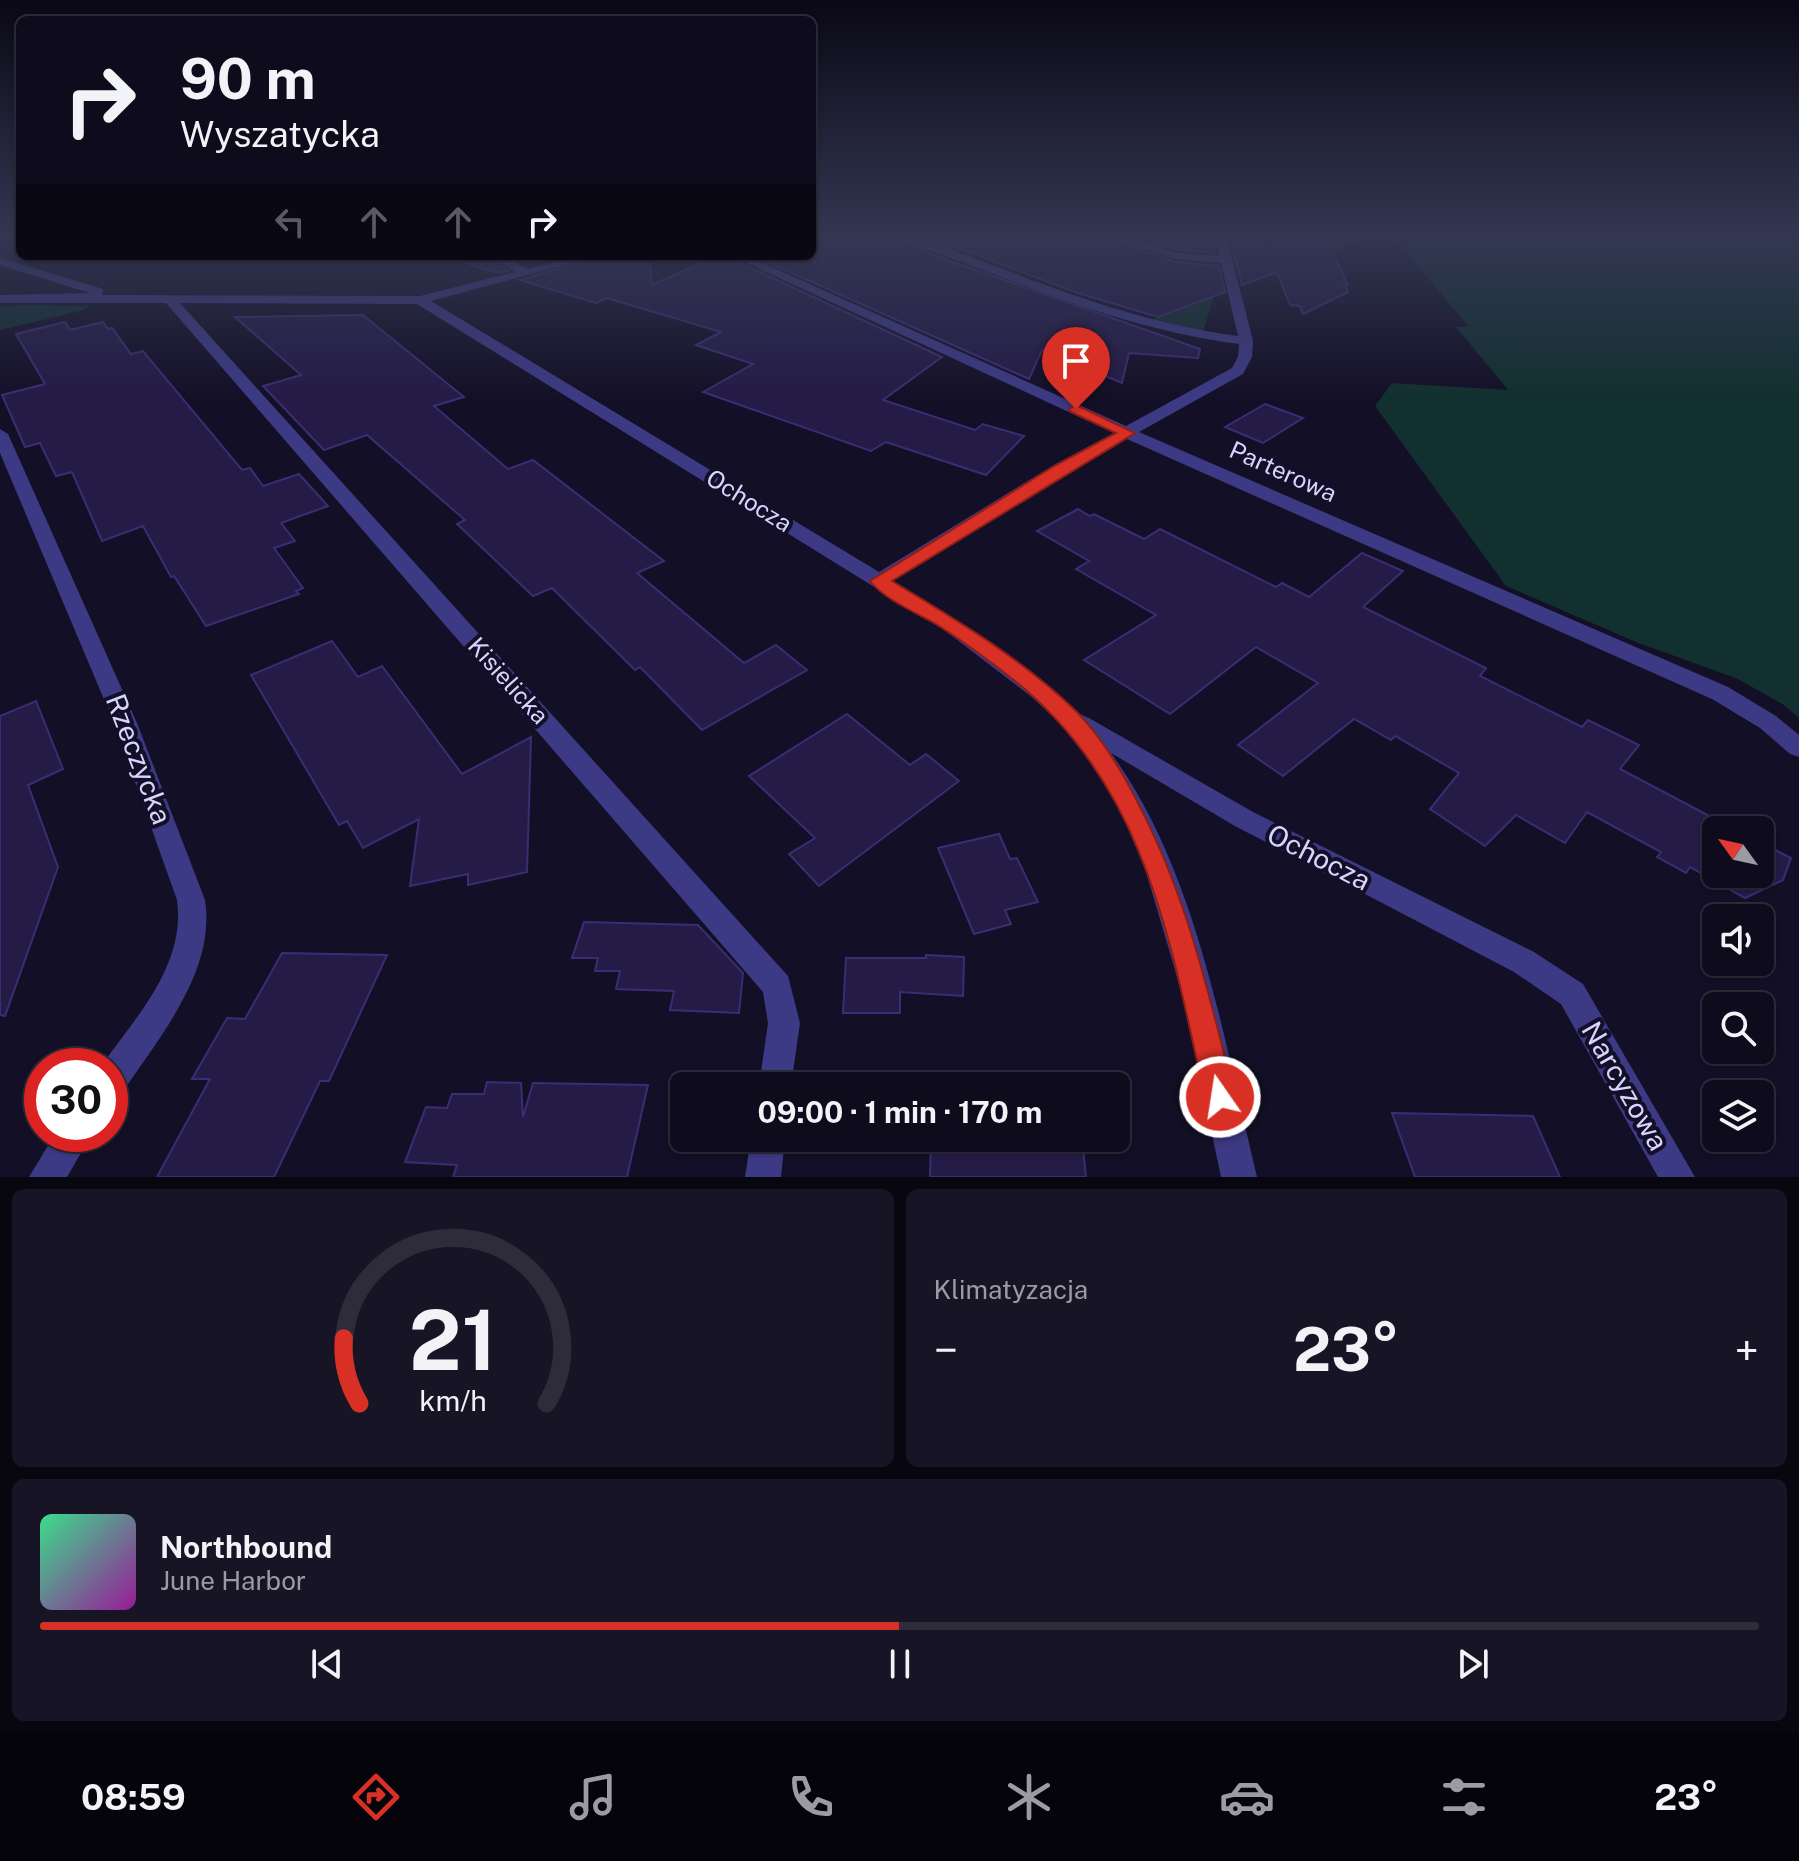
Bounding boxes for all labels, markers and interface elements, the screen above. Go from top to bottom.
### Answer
text: 90 m [180,46,316,112]
icon: right [48,48,152,152]
text: Wyszatycka [180,113,380,155]
icon: left [268,200,312,244]
icon: ahead [352,200,396,244]
icon: ahead [436,200,480,244]
icon: right [520,200,564,244]
pin [1042,327,1110,409]
icon: arrive [1054,339,1098,383]
street label: Parterowa [1226,435,1341,507]
street label: Ochocza [702,463,797,537]
street label: Kisielicka [463,631,555,729]
street label: Rzeczycka [100,689,179,829]
north arrow [1702,816,1774,888]
map controls [1702,816,1774,1152]
street label: Ochocza [1262,817,1376,897]
button: sound [1702,904,1774,976]
button: search [1702,992,1774,1064]
street label: Narcyzowa [1575,1015,1676,1156]
speed limit sign: 30 [24,1048,128,1152]
position arrow [1178,1055,1262,1139]
button: layers [1702,1080,1774,1152]
text: 09:00 · 1 min · 170 m [758,1094,1042,1130]
text: Klimatyzacja [934,1274,1088,1305]
text: 21 [409,1291,497,1389]
text: 23° [1293,1314,1399,1385]
text: − [934,1324,958,1376]
text: + [1735,1324,1759,1376]
text: km/h [419,1384,486,1417]
text: Northbound [160,1529,332,1565]
text: June Harbor [160,1565,306,1596]
icon: previous [305,1642,349,1686]
icon: pause [878,1642,922,1686]
icon: next [1451,1642,1495,1686]
icon: directions [348,1769,404,1825]
icon: music [565,1769,621,1825]
icon: phone [783,1769,839,1825]
icon: climate [1001,1769,1057,1825]
icon: car [1219,1769,1275,1825]
icon: filters [1436,1769,1492,1825]
text: 08:59 [81,1776,186,1818]
text: 23° [1654,1776,1718,1818]

